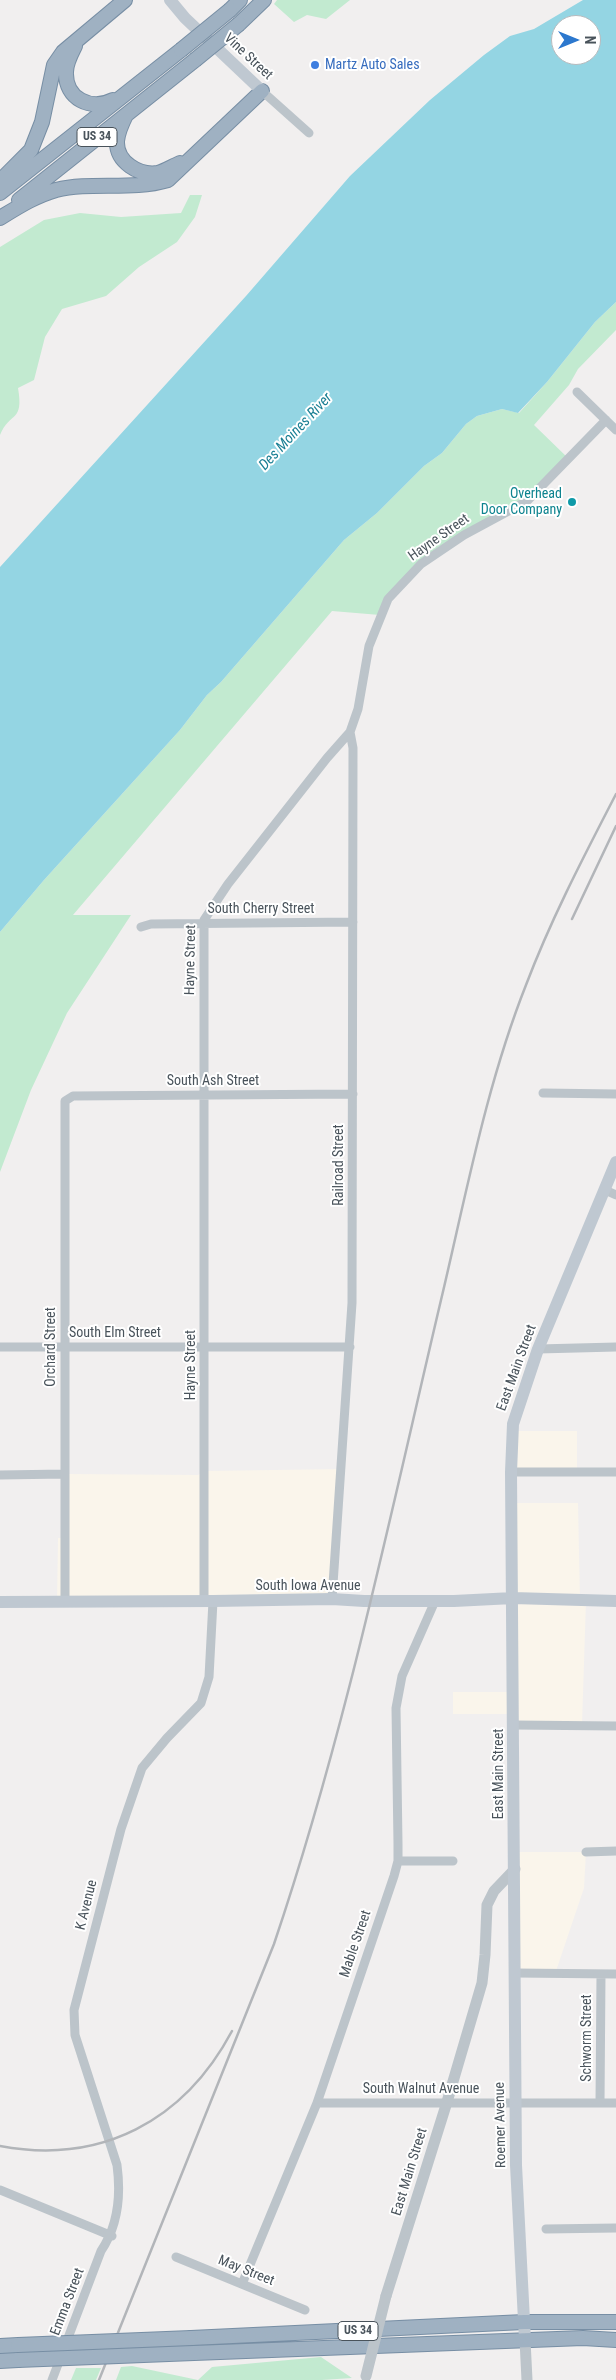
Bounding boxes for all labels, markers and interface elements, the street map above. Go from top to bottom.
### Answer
north arrow [551,15,601,65]
street label: Vine Street [220,30,276,84]
text: N [582,36,598,44]
place label: Martz Auto Sales [325,57,420,73]
marker: Martz Auto Sales [309,59,321,71]
road number: US 34 [77,128,117,146]
water label: Des Moines River [256,390,336,474]
place label: Overhead Door Company [481,486,562,518]
marker: Overhead Door Company [566,496,578,508]
street label: Hayne Street [405,511,473,565]
street label: South Cherry Street [208,901,314,917]
street label: Hayne Street [182,925,200,995]
street label: South Ash Street [167,1073,259,1089]
street label: Railroad Street [331,1124,347,1206]
street label: Orchard Street [43,1307,59,1387]
street label: East Main Street [494,1323,540,1413]
street label: South Elm Street [69,1325,161,1341]
street label: Hayne Street [183,1330,199,1400]
street label: South Iowa Avenue [255,1578,361,1594]
street label: East Main Street [491,1729,507,1819]
street label: K Avenue [73,1878,101,1932]
street label: Mable Street [337,1908,375,1980]
street label: Schworm Street [579,1994,595,2082]
street label: South Walnut Avenue [363,2081,479,2097]
street label: Roemer Avenue [492,2082,510,2168]
street label: East Main Street [389,2126,431,2218]
street label: May Street [215,2252,277,2290]
street label: Emma Street [47,2266,89,2338]
road number: US 34 [338,2322,378,2340]

